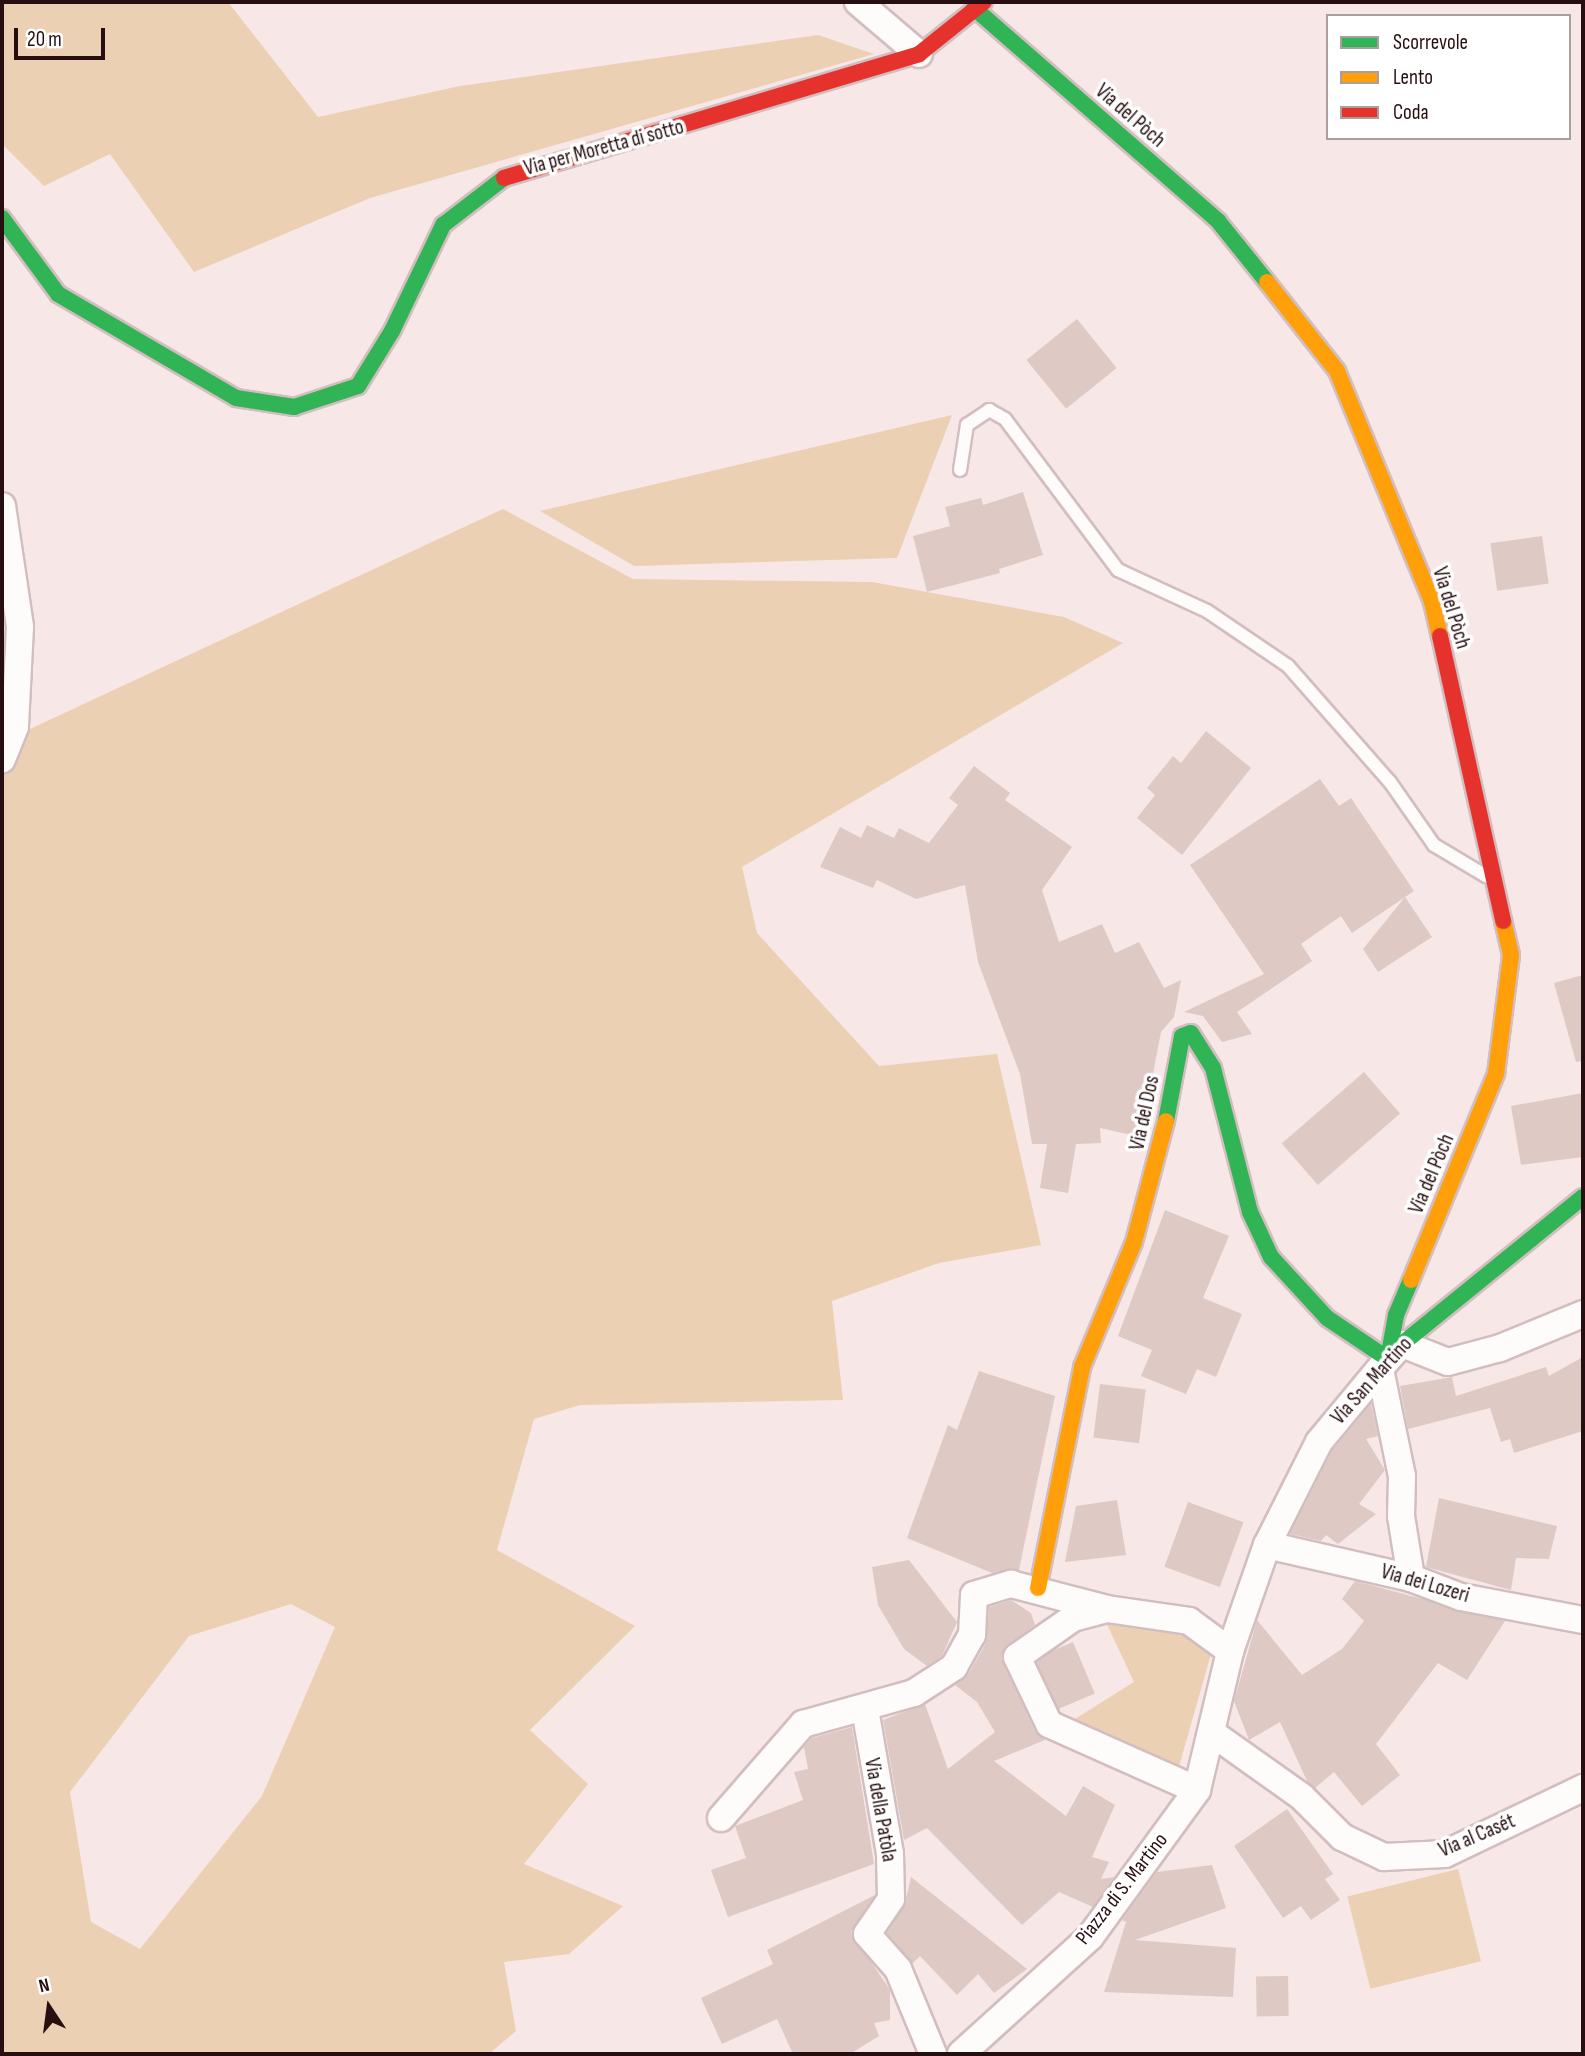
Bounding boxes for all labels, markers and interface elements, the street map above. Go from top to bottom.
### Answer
scale bar [18,14,108,58]
legend [1326,14,1571,140]
text: 20 m [27,27,62,52]
text: Scorrevole [1393,30,1468,55]
text: Lento [1393,65,1433,90]
street label: Via del Pòch [1090,79,1170,153]
text: Coda [1393,100,1429,125]
street label: Via per Moretta di sotto [521,115,687,181]
street label: Via del Pòch [1427,564,1475,652]
street label: Via del Dos [1125,1073,1165,1153]
street label: Via del Pòch [1404,1130,1460,1218]
street label: Via San Martino [1326,1332,1418,1430]
street label: Via dei Lozeri [1378,1559,1472,1609]
street label: Via della Patòla [858,1756,902,1864]
street label: Via al Casét [1435,1809,1519,1863]
street label: Piazza di S. Martino [1071,1828,1173,1950]
north arrow [14,1972,84,2042]
text: N [37,1974,52,1998]

